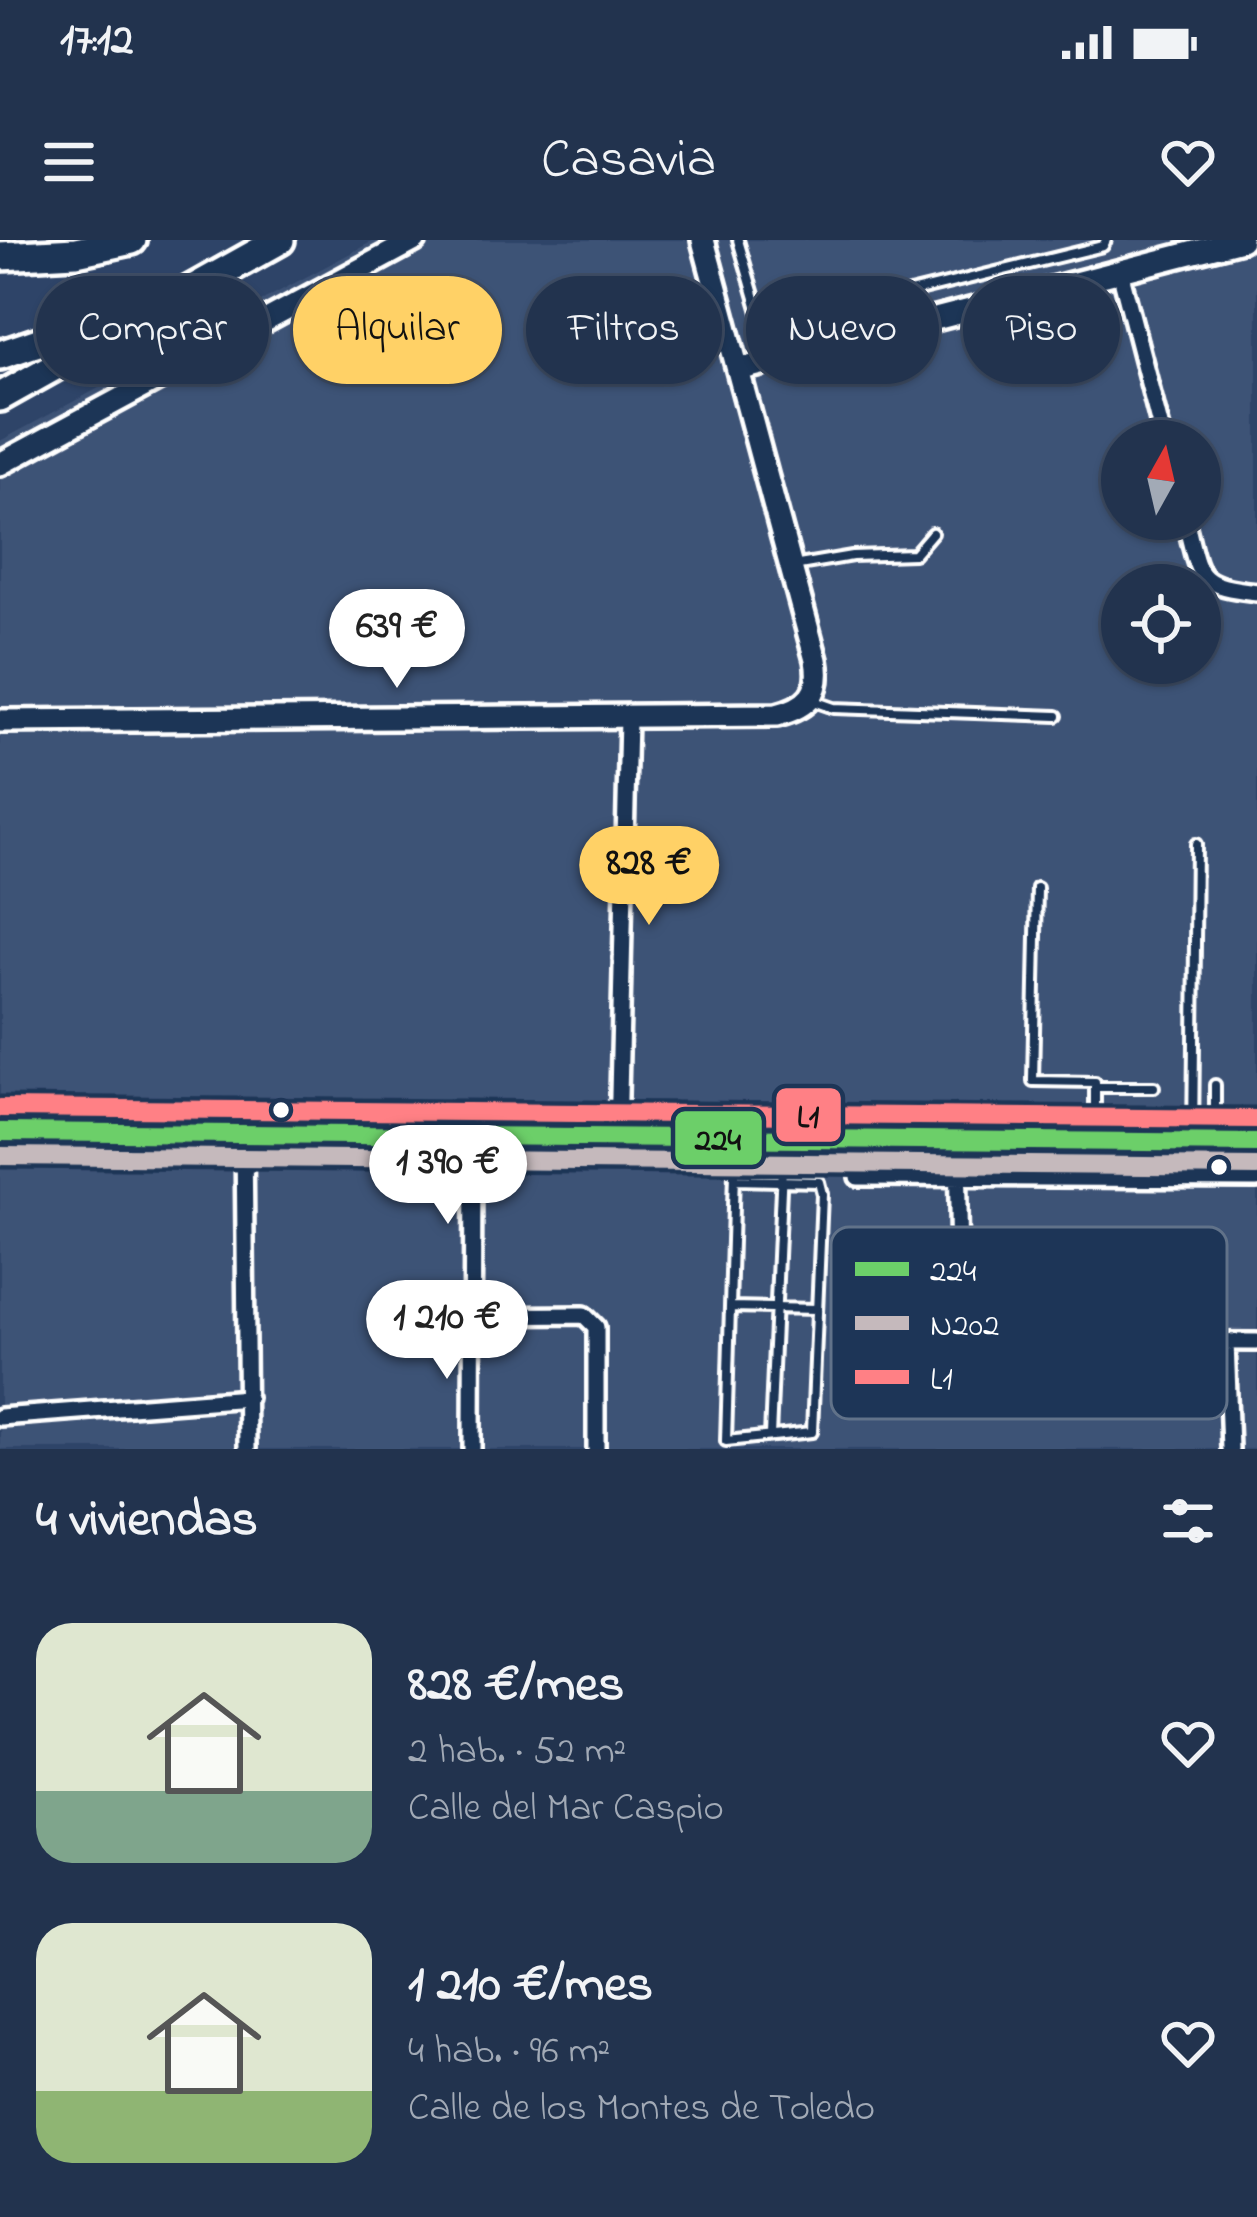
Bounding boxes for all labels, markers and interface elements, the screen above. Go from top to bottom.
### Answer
text: 17:12 [60,9,133,75]
text: Casavia [541,123,716,201]
icon: menu [36,129,102,195]
icon: heart [1155,129,1221,195]
chip: Comprar [36,276,269,384]
chip: Alquilar [293,276,502,384]
chip: Filtros [526,276,722,384]
chip: Nuevo [746,276,939,384]
chip: Piso [963,276,1120,384]
north arrow [1101,420,1221,540]
map controls [1101,420,1221,684]
button: locate [1101,564,1221,684]
pin: 639 € [313,589,481,691]
text: 639 € [356,599,438,656]
pin: 828 € [565,826,733,928]
text: 828 € [606,836,692,893]
line badge: L1 [774,1086,843,1144]
text: L1 [797,1095,820,1143]
unlabelled marker [270,1099,292,1121]
line badge: 224 [673,1109,764,1167]
text: 224 [694,1118,742,1166]
pin: 1 390 € [337,1125,559,1227]
text: 1 390 € [396,1135,500,1192]
unlabelled marker [1208,1156,1230,1178]
legend [831,1227,1227,1419]
text: 224 [930,1249,976,1297]
pin: 1 210 € [336,1280,558,1382]
text: 1 210 € [393,1290,501,1347]
text: N202 [930,1303,999,1351]
text: L1 [930,1357,953,1405]
text: 4 viviendas [36,1484,258,1559]
icon: filters [1155,1488,1221,1554]
text: 828 €/mes [408,1649,624,1724]
icon: home [132,1671,276,1815]
icon: heart [1155,1710,1221,1776]
text: 2 hab. · 52 m² [408,1724,626,1781]
text: Calle del Mar Caspio [408,1781,724,1838]
text: 1 210 €/mes [408,1949,653,2024]
icon: home [132,1971,276,2115]
icon: heart [1155,2010,1221,2076]
text: 4 hab. · 96 m² [408,2024,610,2081]
text: Calle de los Montes de Toledo [408,2081,875,2138]

